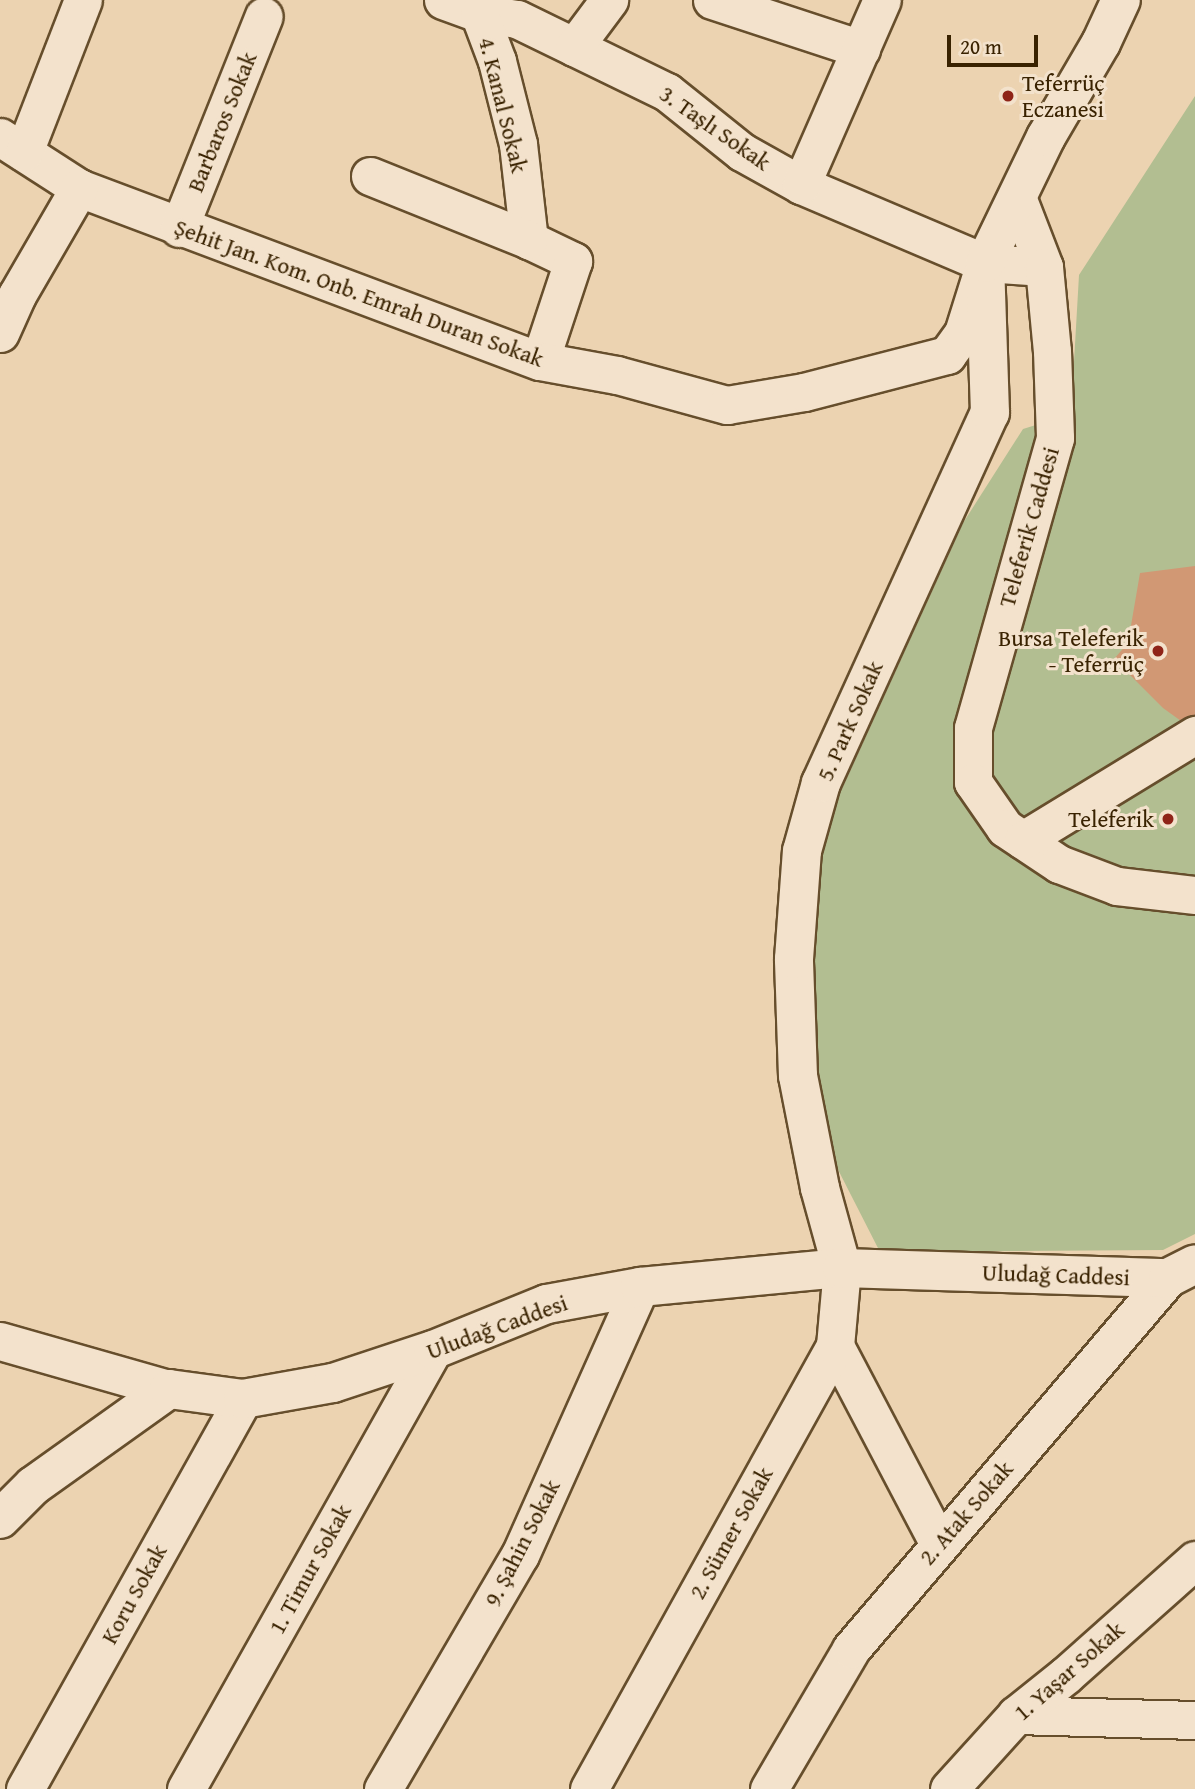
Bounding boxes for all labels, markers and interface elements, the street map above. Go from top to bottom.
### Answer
scale bar [950,21,1041,65]
text: 20 m [960,31,1002,62]
street label: 4. Kanal Sokak [473,34,533,176]
street label: Barbaros Sokak [181,48,263,196]
place label: Teferrüç Eczanesi [1022,69,1105,123]
street label: 3. Taşlı Sokak [654,80,776,176]
marker: Teferrüç Eczanesi [1000,88,1016,104]
street label: Şehit Jan. Kom. Onb. Emrah Duran Sokak [171,213,547,373]
street label: Teleferik Caddesi [993,444,1065,610]
place label: Bursa Teleferik - Teferrüç [998,624,1144,678]
marker: Bursa Teleferik - Teferrüç [1150,643,1166,659]
street label: 5. Park Sokak [811,657,889,785]
place label: Teleferik [1068,805,1154,833]
marker: Teleferik [1160,811,1176,827]
street label: Uludağ Caddesi [982,1259,1130,1291]
street label: Uludağ Caddesi [423,1289,571,1365]
street label: 2. Atak Sokak [913,1455,1019,1571]
street label: 2. Sümer Sokak [683,1462,779,1604]
street label: 9. Şahin Sokak [478,1475,566,1611]
street label: 1. Timur Sokak [263,1499,357,1639]
street label: Koru Sokak [95,1539,173,1649]
street label: 1. Yaşar Sokak [1008,1616,1130,1726]

